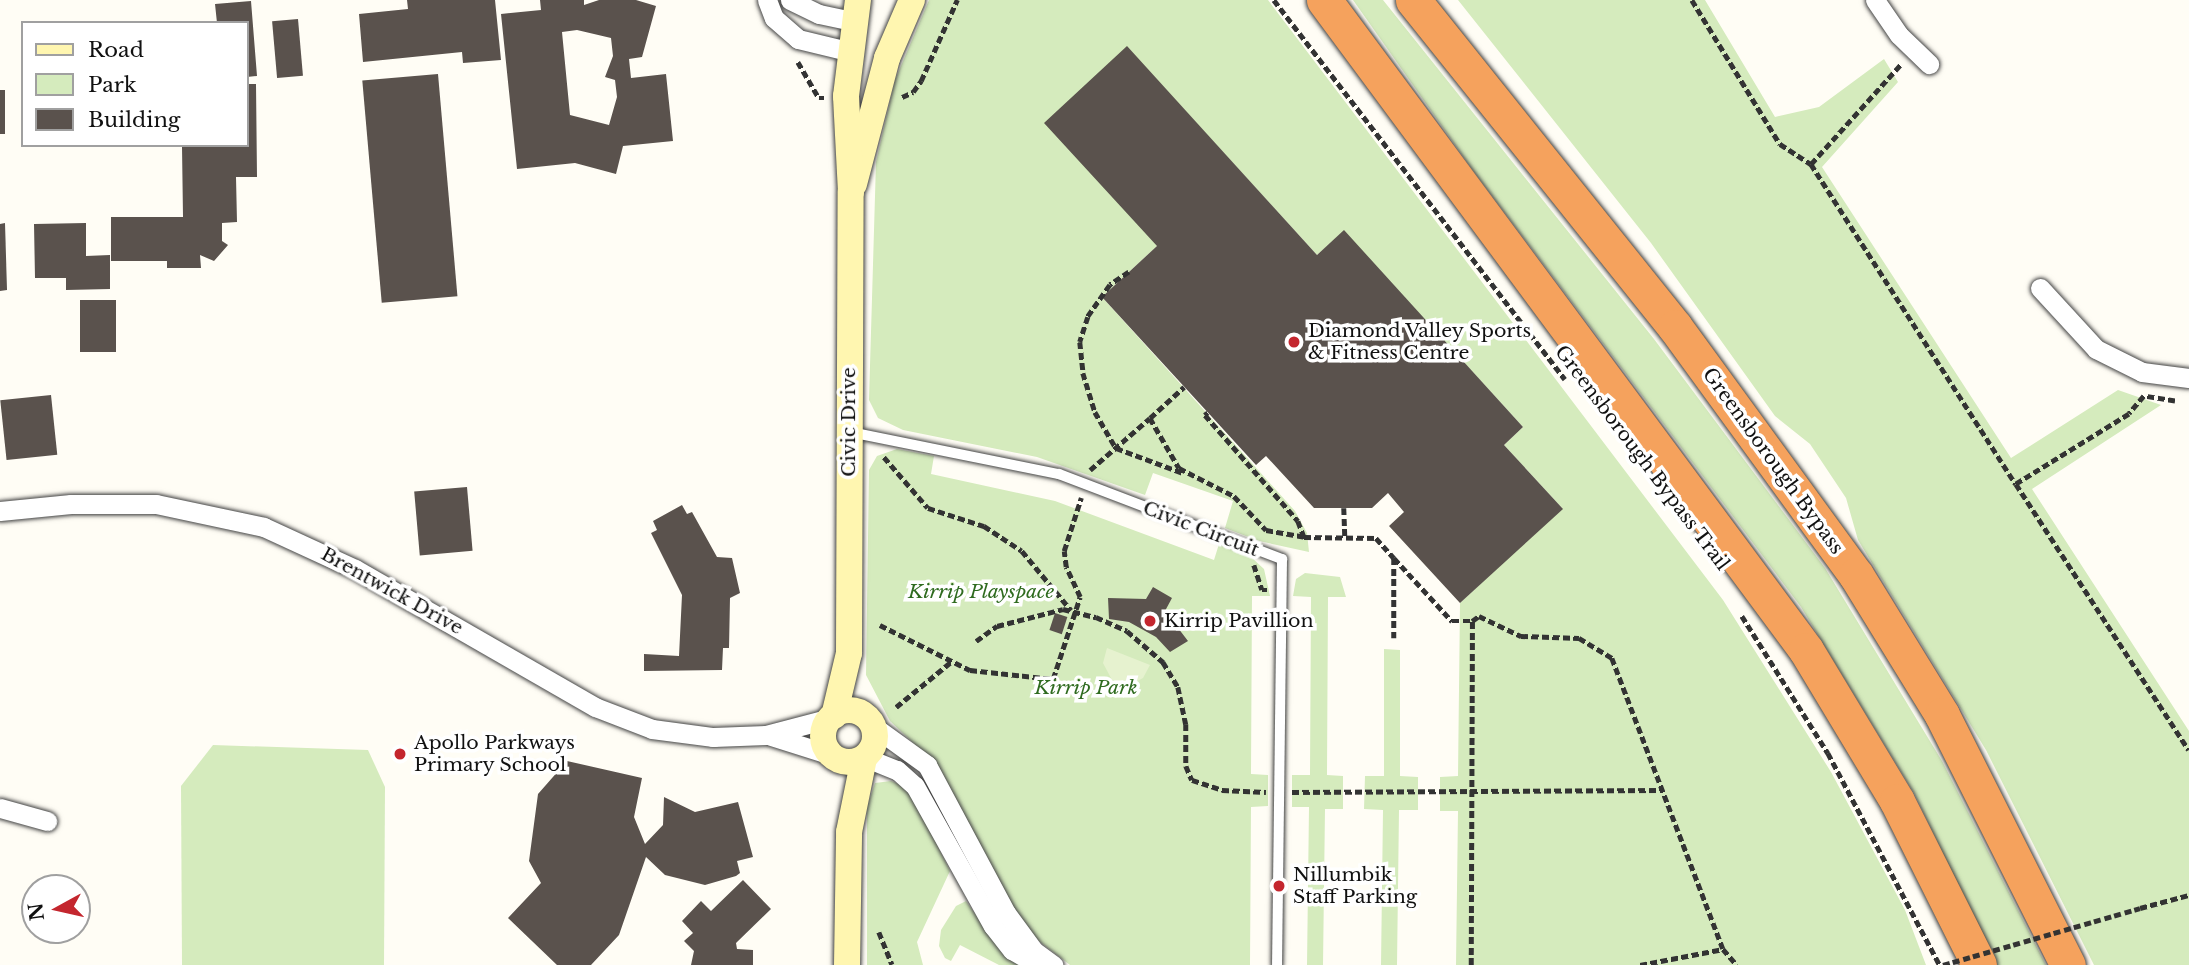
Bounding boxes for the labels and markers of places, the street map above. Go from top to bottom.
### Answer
place label: Diamond Valley Sports & Fitness Centre [1308,320,1533,364]
marker: Diamond Valley Sports & Fitness Centre [1286,334,1302,350]
place label: Kirrip Pavillion [1164,610,1314,632]
marker: Kirrip Pavillion [1142,613,1158,629]
place label: Apollo Parkways Primary School [414,732,575,776]
marker: Apollo Parkways Primary School [392,746,408,762]
place label: Nillumbik Staff Parking [1293,864,1417,908]
marker: Nillumbik Staff Parking [1271,878,1287,894]

